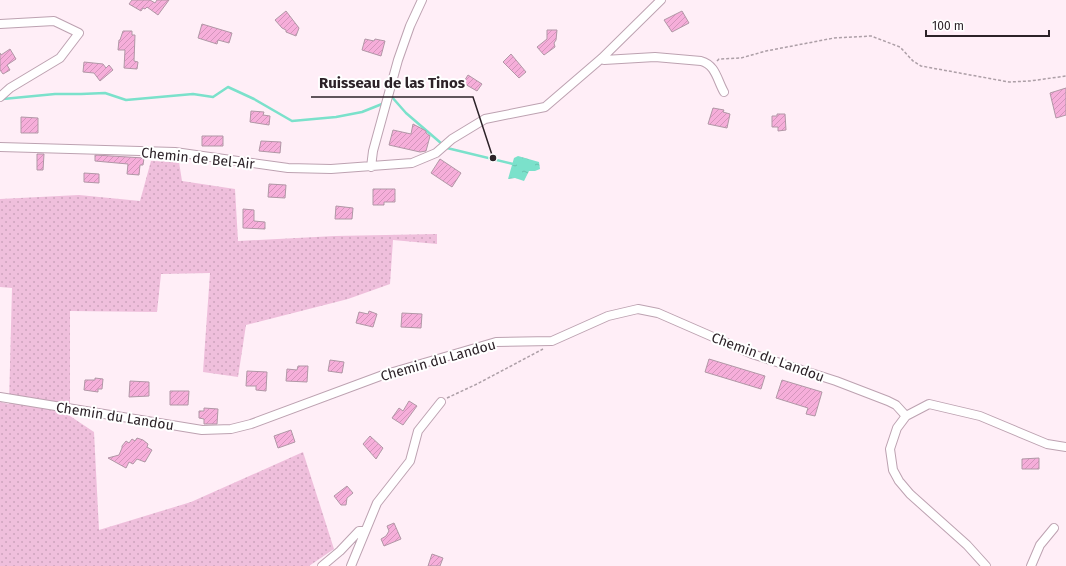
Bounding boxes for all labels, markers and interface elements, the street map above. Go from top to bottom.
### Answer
scale bar [926,12,1049,38]
text: 100 m [932,19,964,33]
callout: Ruisseau de las Tinos [311,70,473,97]
text: Ruisseau de las Tinos [319,74,465,92]
street label: Chemin de Bel-Air [140,144,256,173]
street label: Chemin du Landou [709,329,827,386]
street label: Chemin du Landou [379,336,498,385]
street label: Chemin du Landou [55,399,175,434]

